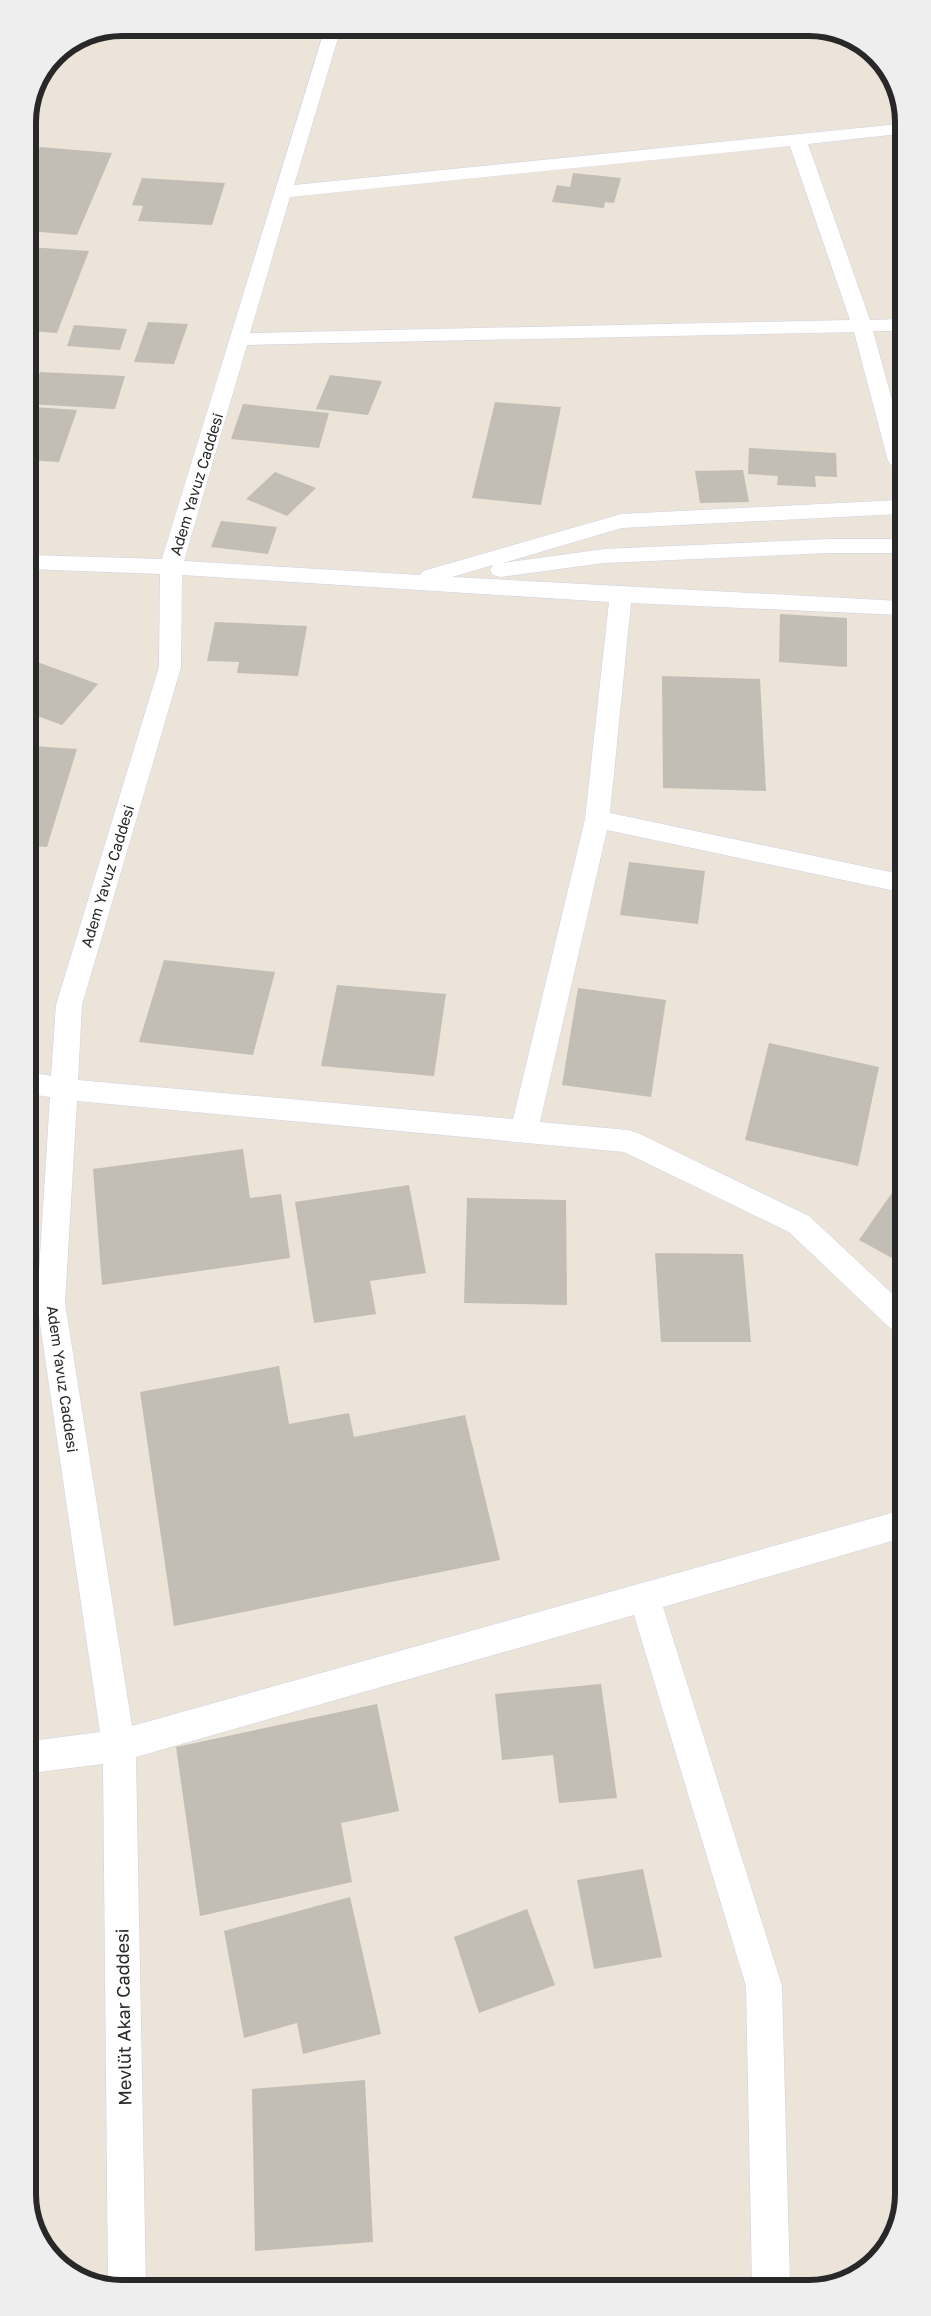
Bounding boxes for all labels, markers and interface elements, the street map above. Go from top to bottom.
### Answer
street label: Adem Yavuz Caddesi [166,411,226,557]
street label: Adem Yavuz Caddesi [77,803,137,949]
street label: Adem Yavuz Caddesi [44,1304,82,1454]
street label: Mevlüt Akar Caddesi [110,1928,136,2106]

